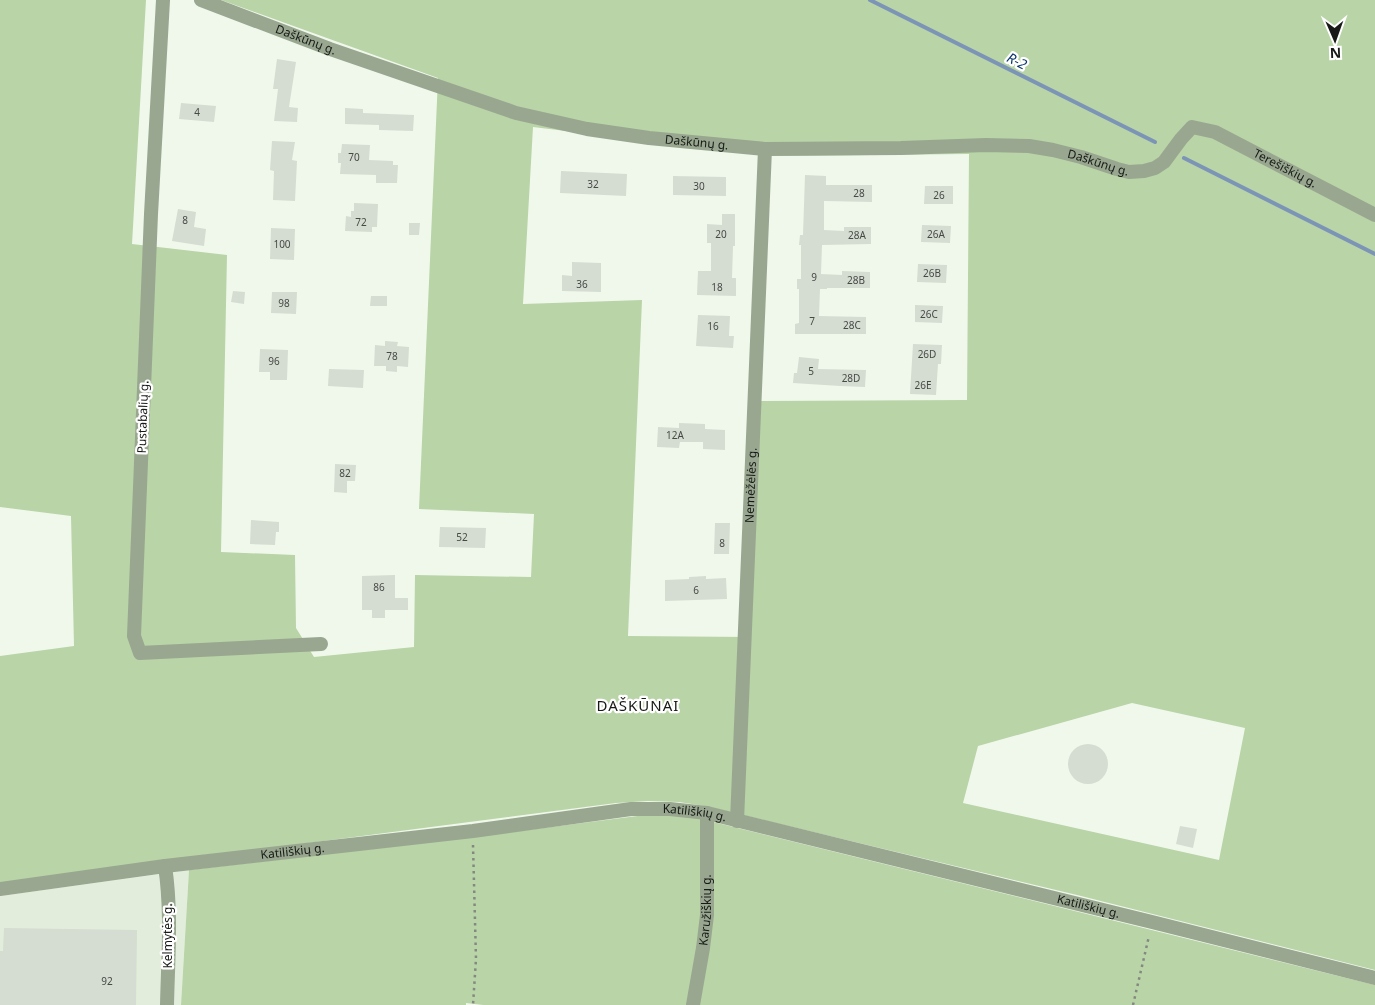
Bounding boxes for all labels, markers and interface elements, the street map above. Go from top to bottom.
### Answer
north arrow [1310,15,1360,65]
street label: Daškūnų g. [273,20,338,58]
text: N [1329,44,1341,63]
water label: R-2 [1004,48,1031,74]
house number: 4 [194,105,200,119]
street label: Daškūnų g. [664,131,729,153]
street label: Terešiškių g. [1251,144,1320,192]
street label: Daškūnų g. [1066,145,1131,180]
house number: 70 [348,150,360,164]
house number: 32 [587,177,599,191]
house number: 30 [693,179,705,193]
house number: 28 [853,186,865,200]
house number: 26 [933,188,945,202]
house number: 8 [182,213,188,227]
house number: 72 [355,215,367,229]
house number: 20 [715,227,727,241]
house number: 26A [927,227,946,241]
house number: 28A [848,228,867,242]
house number: 100 [273,237,291,251]
house number: 26B [923,266,941,280]
house number: 9 [811,270,817,284]
house number: 28B [847,273,865,287]
house number: 36 [576,277,588,291]
house number: 18 [711,280,723,294]
house number: 98 [278,296,290,310]
house number: 26C [920,307,939,321]
house number: 7 [809,314,815,328]
house number: 28C [843,318,862,332]
house number: 16 [707,319,719,333]
house number: 26D [918,347,936,361]
house number: 78 [386,349,398,363]
house number: 96 [268,354,280,368]
house number: 5 [808,364,814,378]
house number: 28D [842,371,860,385]
house number: 26E [915,378,932,392]
street label: Pustabalių g. [133,380,152,454]
house number: 12A [666,428,685,442]
street label: Nemėžėlės g. [740,447,761,523]
house number: 82 [339,466,351,480]
house number: 52 [456,530,468,544]
house number: 8 [719,536,725,550]
house number: 86 [373,580,385,594]
house number: 6 [693,583,699,597]
district label: DAŠKŪNAI [597,695,679,715]
street label: Katiliškių g. [663,800,728,825]
street label: Katiliškių g. [260,839,325,863]
street label: Karužiškių g. [694,874,715,947]
street label: Katiliškių g. [1055,890,1122,922]
street label: Kelmytės g. [159,903,176,969]
house number: 92 [101,974,113,988]

